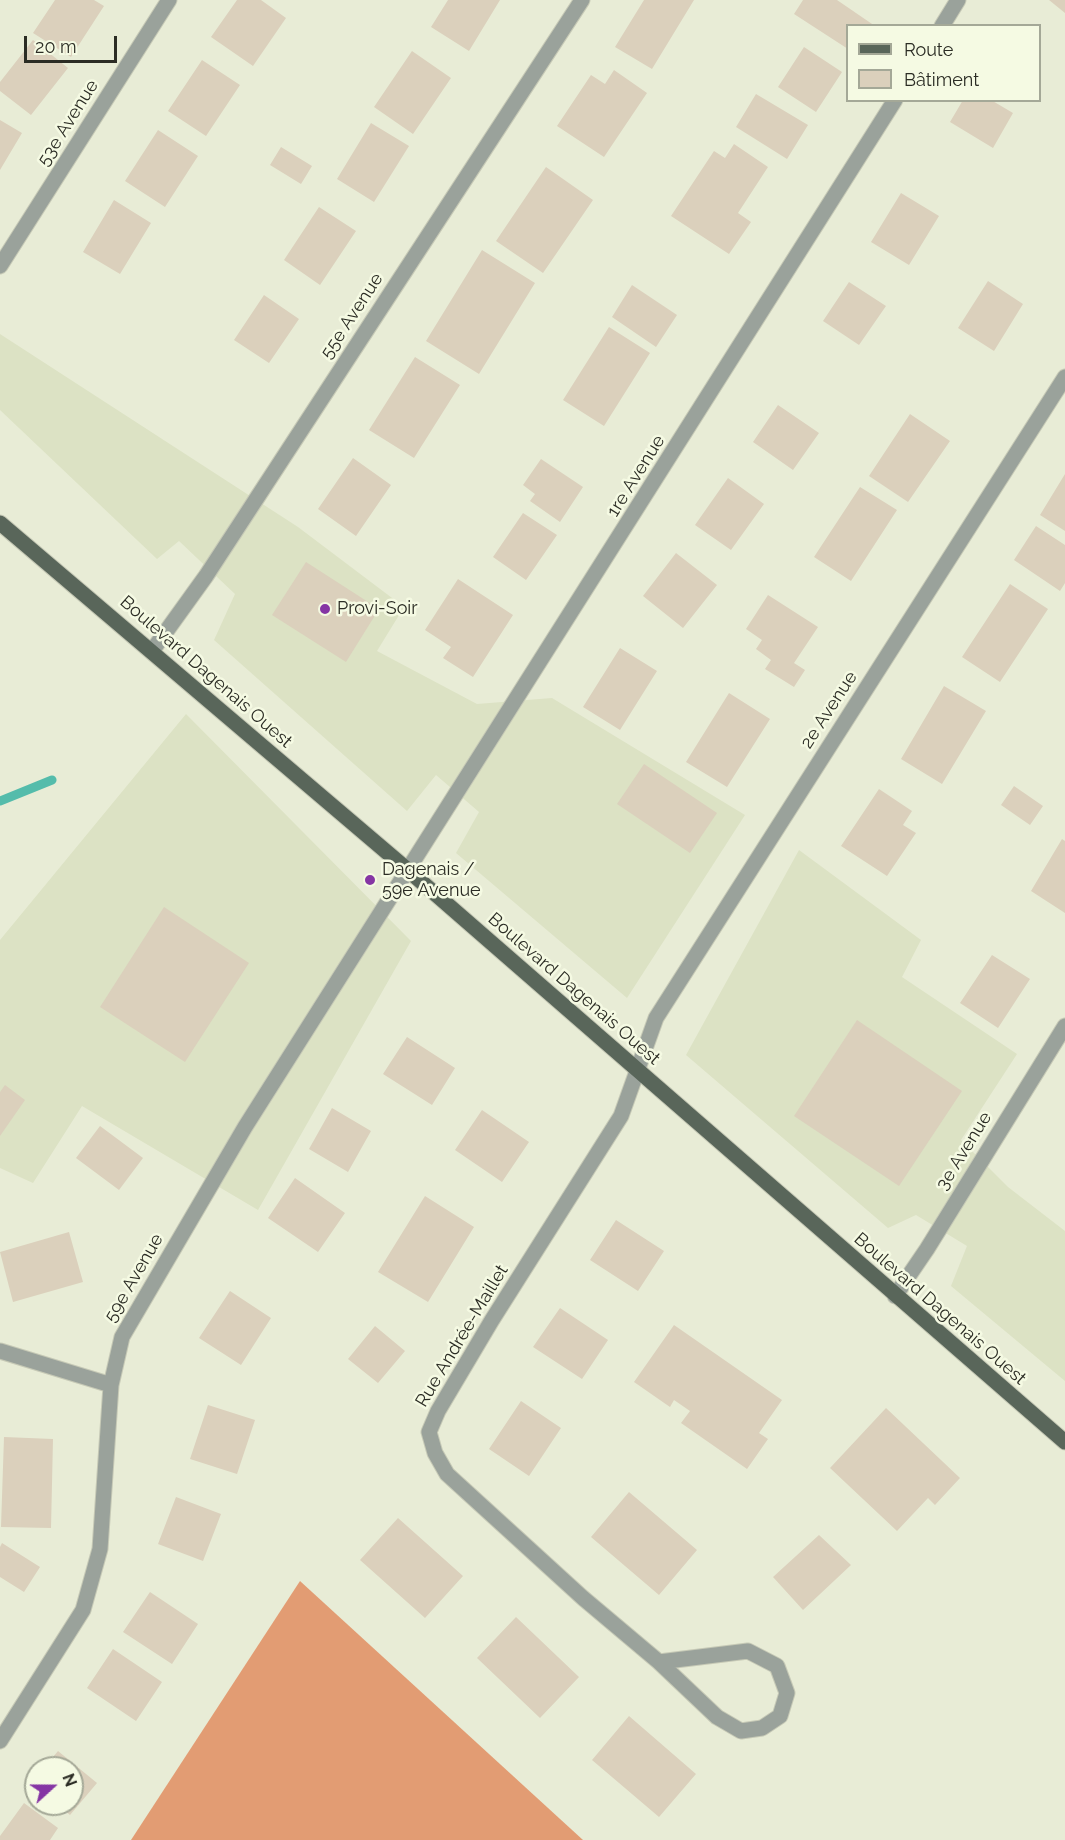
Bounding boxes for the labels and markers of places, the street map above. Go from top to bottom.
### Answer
place label: Provi-Soir [337,598,418,620]
marker: Provi-Soir [318,602,332,616]
place label: Dagenais / 59e Avenue [382,859,481,902]
marker: Dagenais / 59e Avenue [363,873,377,887]

